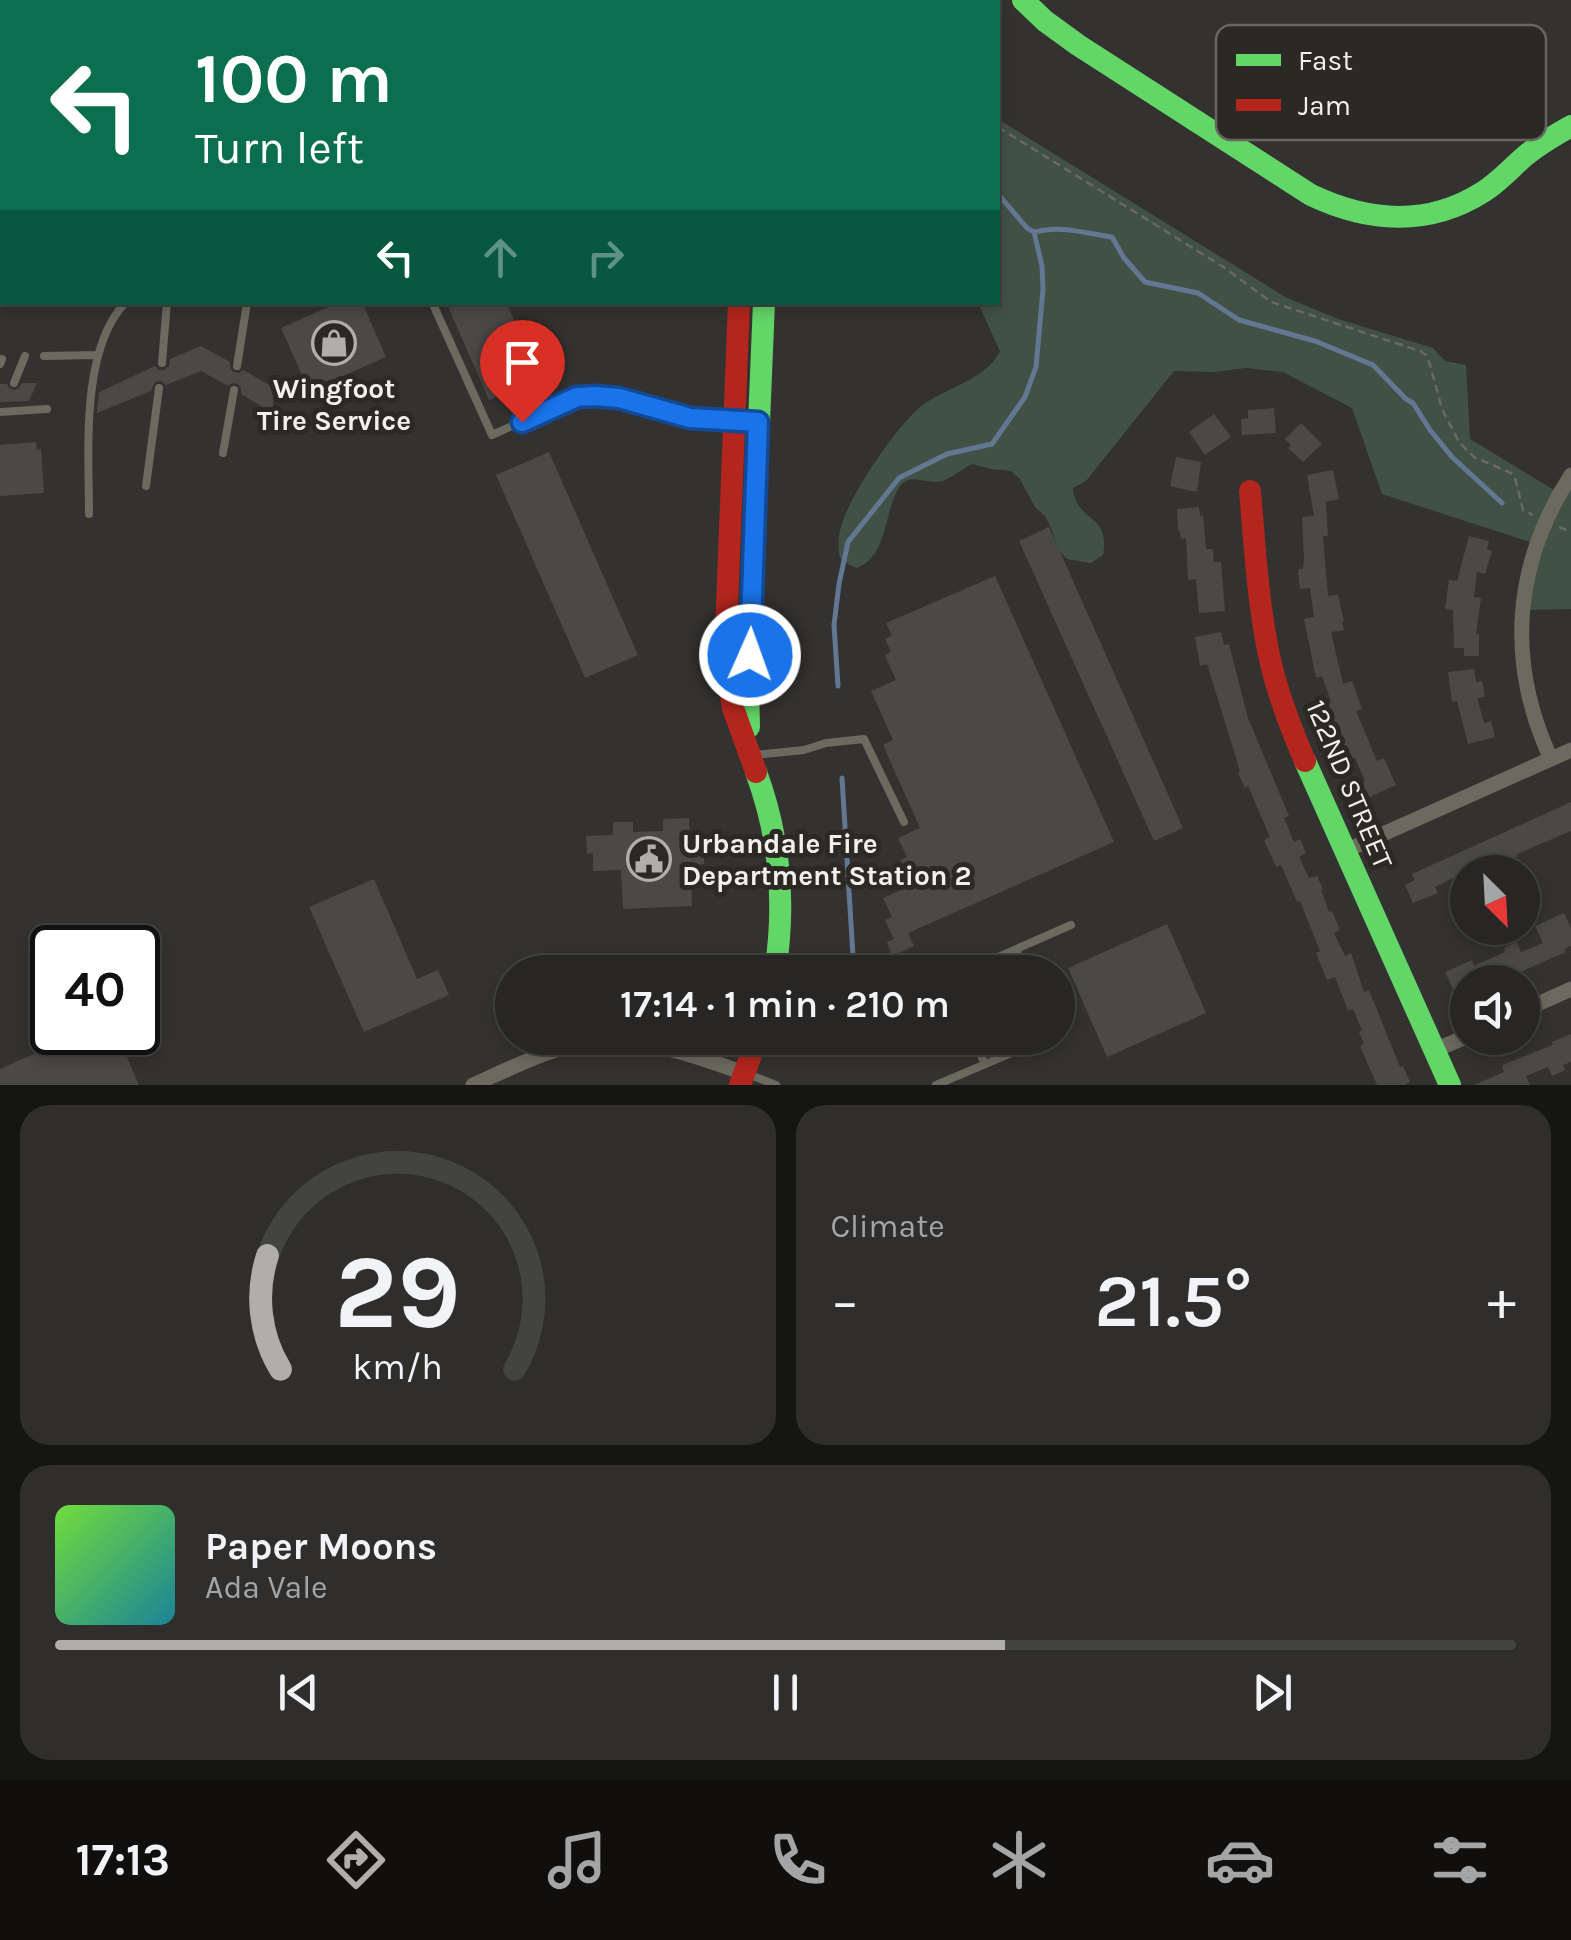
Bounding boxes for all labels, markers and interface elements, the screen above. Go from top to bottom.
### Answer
legend [1216,25,1546,140]
text: 100 m [195,38,393,120]
icon: left [30,40,160,170]
text: Fast [1298,44,1353,77]
text: Jam [1298,89,1351,122]
text: Turn left [195,122,364,174]
icon: left [368,230,423,285]
icon: ahead [473,230,528,285]
icon: right [578,230,633,285]
shop icon: Wingfoot Tire Service [311,320,357,366]
pin [480,320,565,423]
icon: arrive [495,335,550,390]
place label: Wingfoot Tire Service [257,372,411,437]
position arrow [698,603,802,707]
street label: 122ND STREET [1299,695,1400,873]
place label: Urbandale Fire Department Station 2 [682,827,971,892]
public building icon: Urbandale Fire Department Station 2 [626,836,672,882]
north arrow [1450,855,1540,945]
map controls [1450,855,1540,1055]
speed limit sign: 40 [30,925,160,1055]
button: sound [1450,965,1540,1055]
text: 17:14 · 1 min · 210 m [620,982,950,1027]
text: Climate [831,1208,945,1245]
text: 29 [335,1232,461,1353]
text: 21.5° [1094,1257,1252,1345]
text: − [831,1269,859,1333]
text: + [1487,1269,1516,1333]
text: km/h [352,1346,443,1388]
text: Paper Moons [205,1524,437,1569]
text: Ada Vale [205,1569,328,1606]
icon: previous [271,1665,326,1720]
icon: pause [758,1665,813,1720]
icon: next [1245,1665,1300,1720]
icon: directions [321,1825,391,1895]
icon: music [542,1825,612,1895]
icon: phone [763,1825,833,1895]
icon: climate [984,1825,1054,1895]
icon: car [1205,1825,1275,1895]
icon: filters [1425,1825,1495,1895]
text: 17:13 [75,1834,170,1886]

